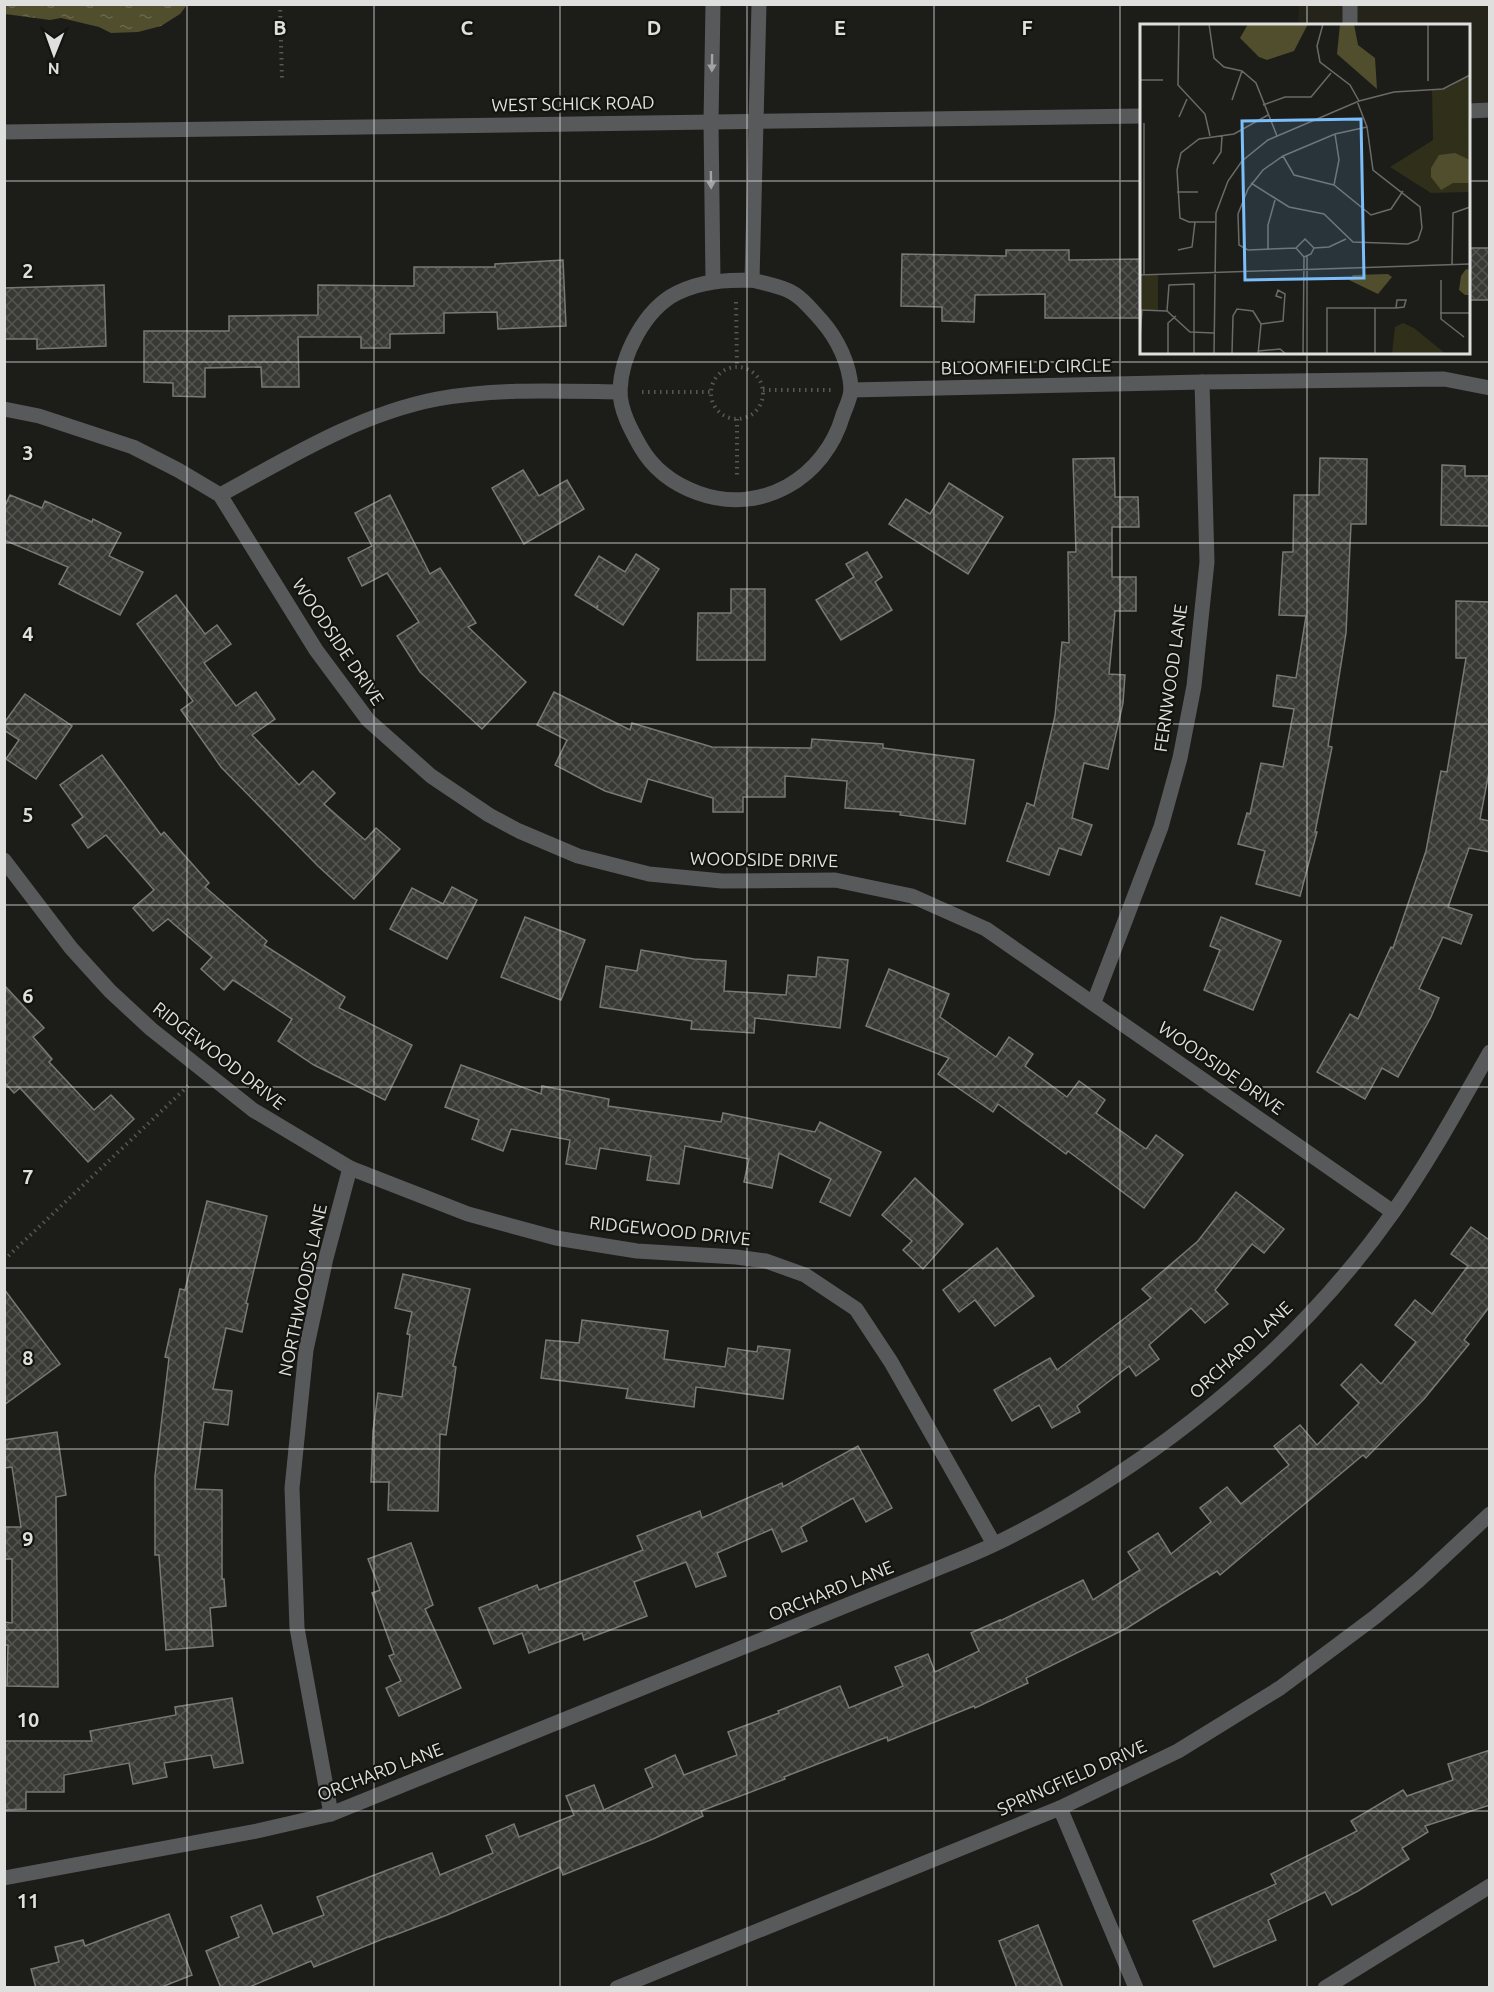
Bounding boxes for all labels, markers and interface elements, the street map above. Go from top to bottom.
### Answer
text: B [273,16,287,39]
text: C [461,16,474,39]
text: D [647,16,661,39]
text: E [834,16,846,39]
text: F [1021,16,1033,39]
north arrow [24,24,84,84]
inset map [1140,24,1470,354]
one-way arrow [707,53,717,72]
text: N [48,60,60,78]
street label: WEST SCHICK ROAD [491,92,655,114]
one-way arrow [707,171,716,190]
text: 2 [22,259,34,282]
street label: BLOOMFIELD CIRCLE [940,355,1112,377]
text: 3 [22,441,34,464]
street label: WOODSIDE DRIVE [289,574,389,709]
street label: FERNWOOD LANE [1150,603,1190,753]
text: 4 [22,622,34,645]
text: 5 [22,803,34,826]
street label: WOODSIDE DRIVE [690,848,838,870]
text: 6 [22,984,34,1007]
street label: RIDGEWOOD DRIVE [150,997,290,1113]
street label: WOODSIDE DRIVE [1155,1016,1288,1118]
text: 7 [22,1165,34,1188]
street label: NORTHWOODS LANE [274,1202,330,1378]
street label: RIDGEWOOD DRIVE [588,1212,752,1248]
street label: ORCHARD LANE [1185,1297,1296,1402]
text: 8 [22,1346,34,1369]
text: 9 [22,1527,34,1550]
street label: ORCHARD LANE [765,1556,896,1624]
text: 10 [17,1708,39,1731]
street label: SPRINGFIELD DRIVE [994,1735,1149,1819]
street label: ORCHARD LANE [314,1738,445,1804]
text: 11 [17,1889,39,1912]

